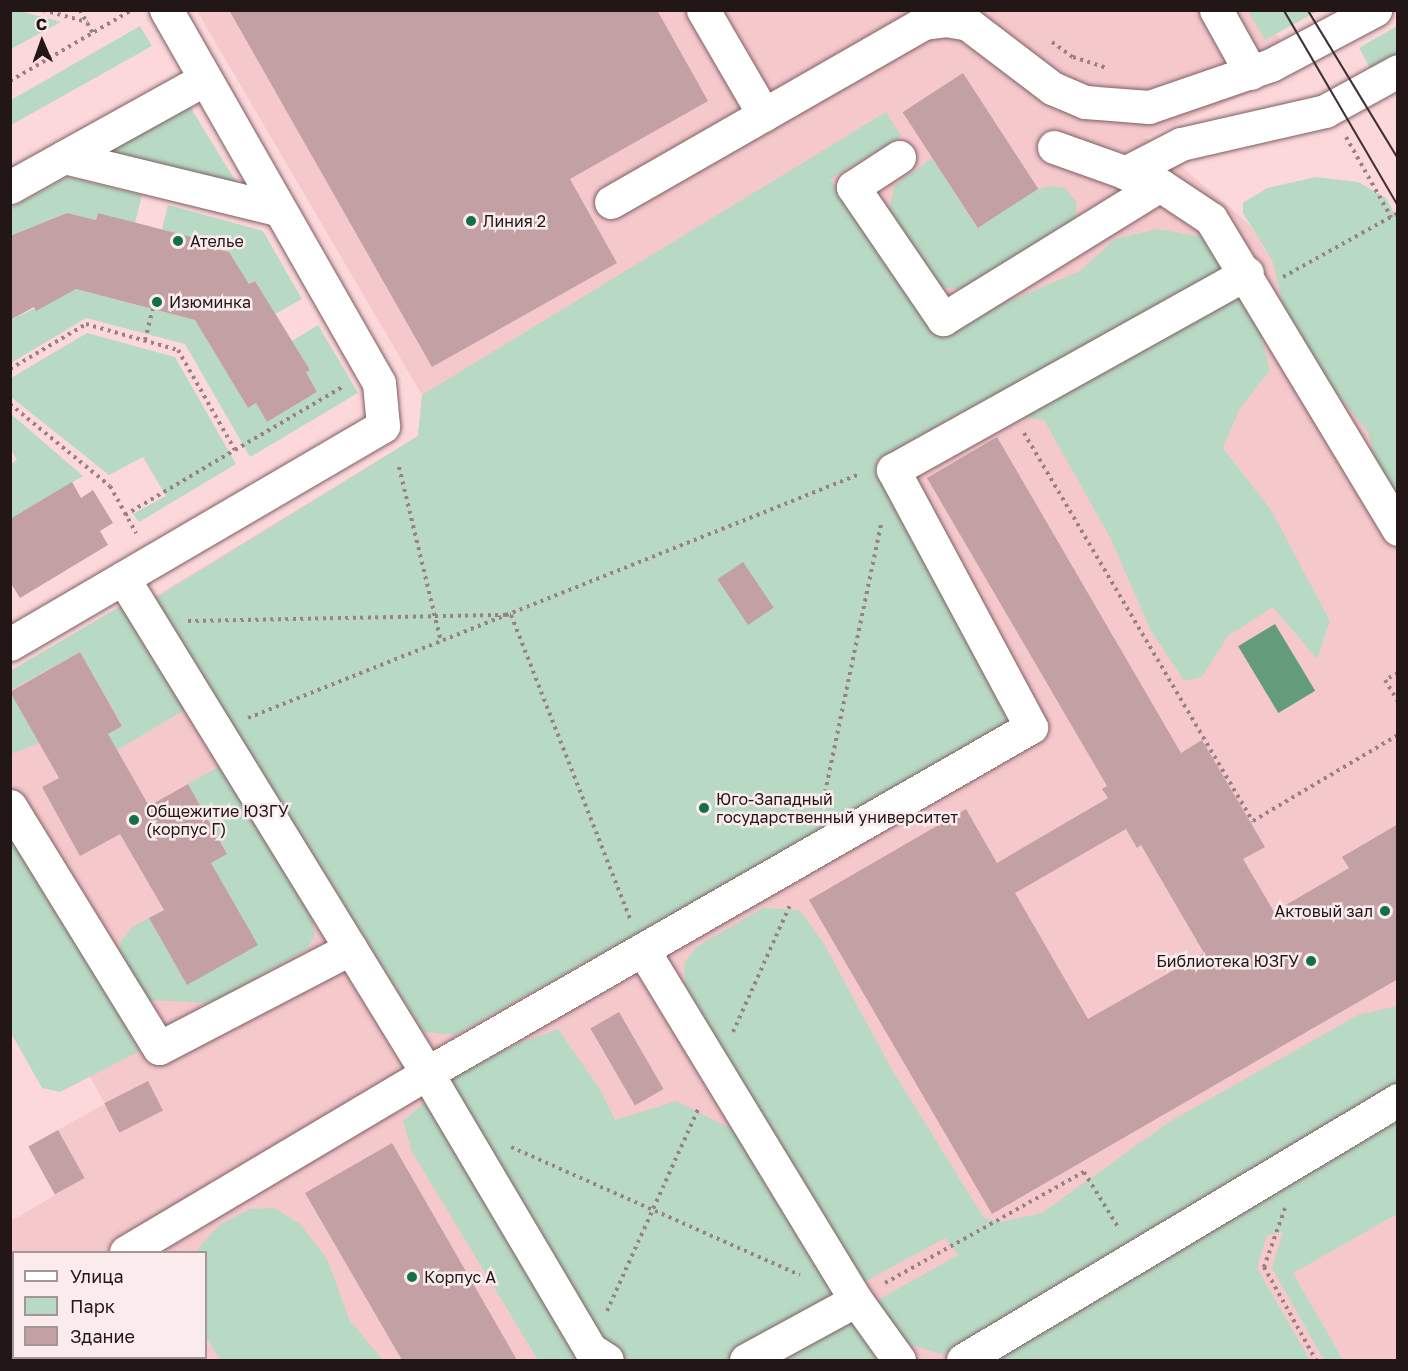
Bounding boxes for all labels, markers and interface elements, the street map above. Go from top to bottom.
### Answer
north arrow [12,12,72,72]
text: С [35,14,47,34]
place label: Линия 2 [483,211,546,231]
marker: Линия 2 [464,214,478,228]
place label: Ателье [190,231,244,251]
marker: Ателье [171,234,185,248]
place label: Изюминка [169,292,251,312]
marker: Изюминка [150,295,164,309]
place label: Юго-Западный государственный университет [716,789,958,827]
place label: Общежитие ЮЗГУ (корпус Г) [146,801,289,839]
marker: Юго-Западный государственный университет [697,801,711,815]
marker: Общежитие ЮЗГУ (корпус Г) [127,813,141,827]
place label: Актовый зал [1275,901,1373,921]
marker: Актовый зал [1378,904,1392,918]
place label: Библиотека ЮЗГУ [1156,951,1299,971]
marker: Библиотека ЮЗГУ [1304,954,1318,968]
legend [12,1251,207,1359]
text: Улица [70,1265,124,1287]
place label: Корпус А [424,1267,496,1287]
marker: Корпус А [405,1270,419,1284]
text: Парк [70,1295,115,1317]
text: Здание [70,1325,135,1347]

